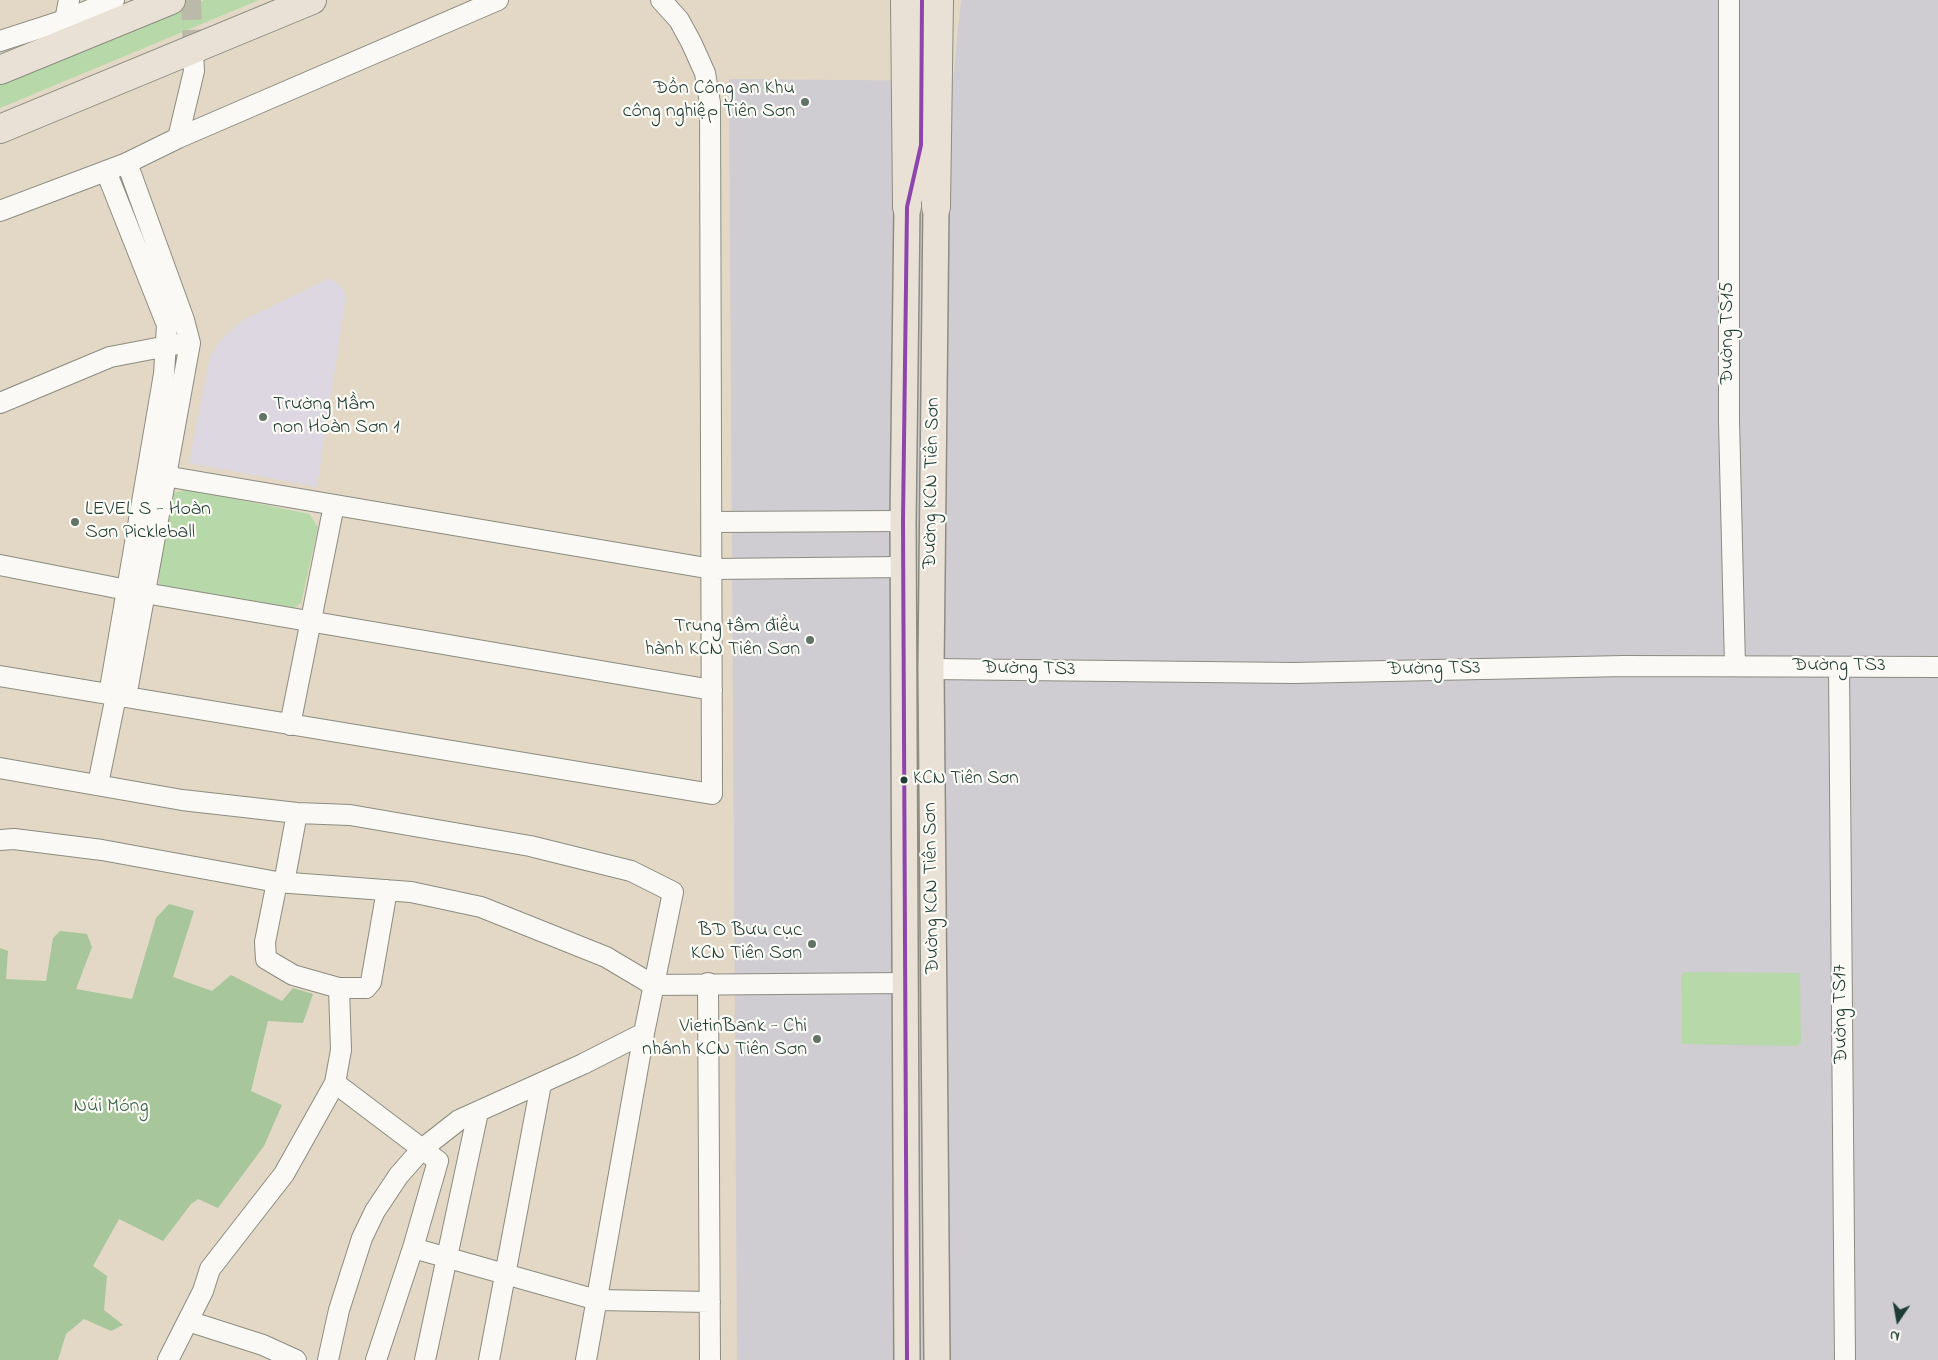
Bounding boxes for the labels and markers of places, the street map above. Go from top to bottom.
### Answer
place label: Đồn Công an Khu công nghiệp Tiên Sơn [623,78,795,125]
marker: Đồn Công an Khu công nghiệp Tiên Sơn [799,96,811,108]
place label: Trường Mầm non Hoàn Sơn 1 [273,394,400,441]
marker: Trường Mầm non Hoàn Sơn 1 [257,411,269,423]
place label: LEVEL S - Hoàn Sơn Pickleball [85,499,211,546]
marker: LEVEL S - Hoàn Sơn Pickleball [69,516,81,528]
place label: Trung tâm điều hành KCN Tiên Sơn [645,616,800,663]
marker: Trung tâm điều hành KCN Tiên Sơn [804,634,816,646]
place label: KCN Tiên Sơn [913,769,1019,791]
marker: KCN Tiên Sơn [899,775,909,785]
place label: BD Bưu cục KCN Tiên Sơn [691,920,802,967]
marker: BD Bưu cục KCN Tiên Sơn [806,938,818,950]
place label: VietinBank - Chi nhánh KCN Tiên Sơn [642,1016,807,1063]
marker: VietinBank - Chi nhánh KCN Tiên Sơn [811,1033,823,1045]

